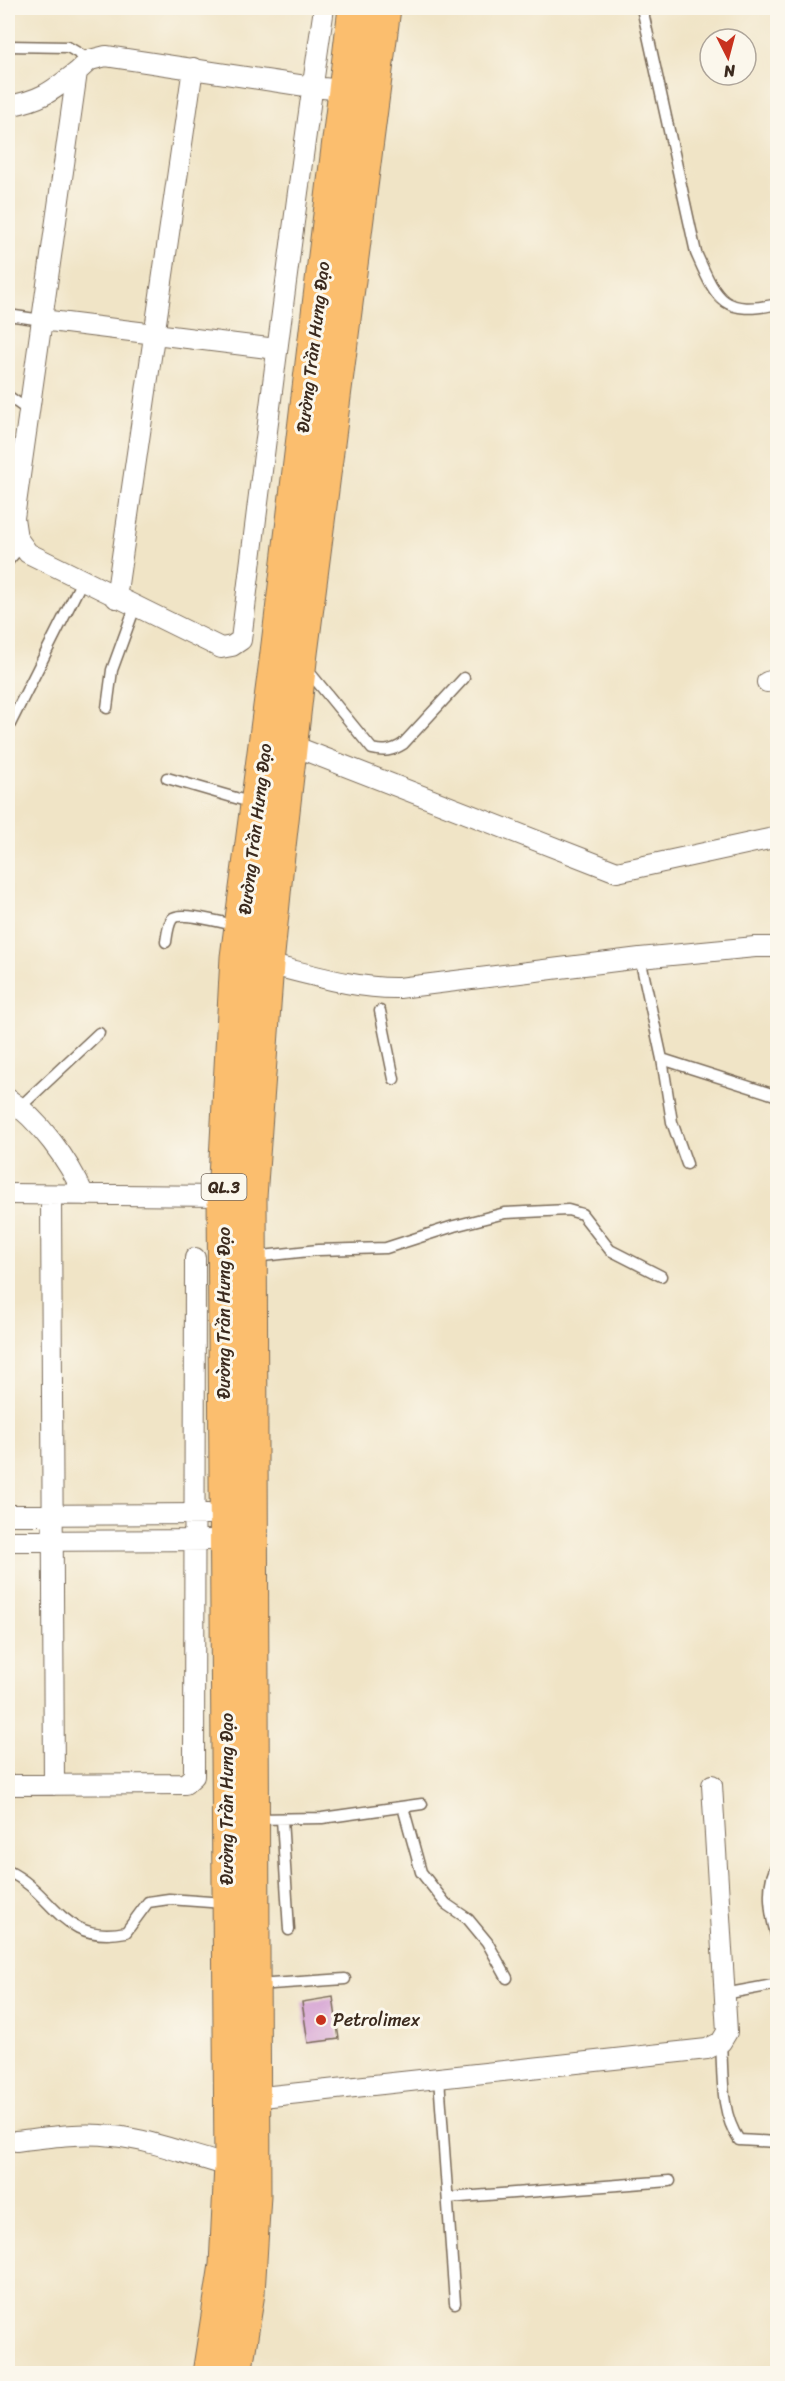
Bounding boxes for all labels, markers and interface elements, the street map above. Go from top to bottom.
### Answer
north arrow [698,27,758,87]
text: N [722,56,738,87]
street label: Đường Trần Hưng Đạo [287,260,339,434]
street label: Đường Trần Hưng Đạo [229,742,281,916]
road number: QL.3 [202,1174,246,1200]
street label: Đường Trần Hưng Đạo [208,1227,240,1399]
street label: Đường Trần Hưng Đạo [211,1713,243,1885]
place label: Petrolimex [333,2004,421,2036]
marker: Petrolimex [314,2013,328,2027]

